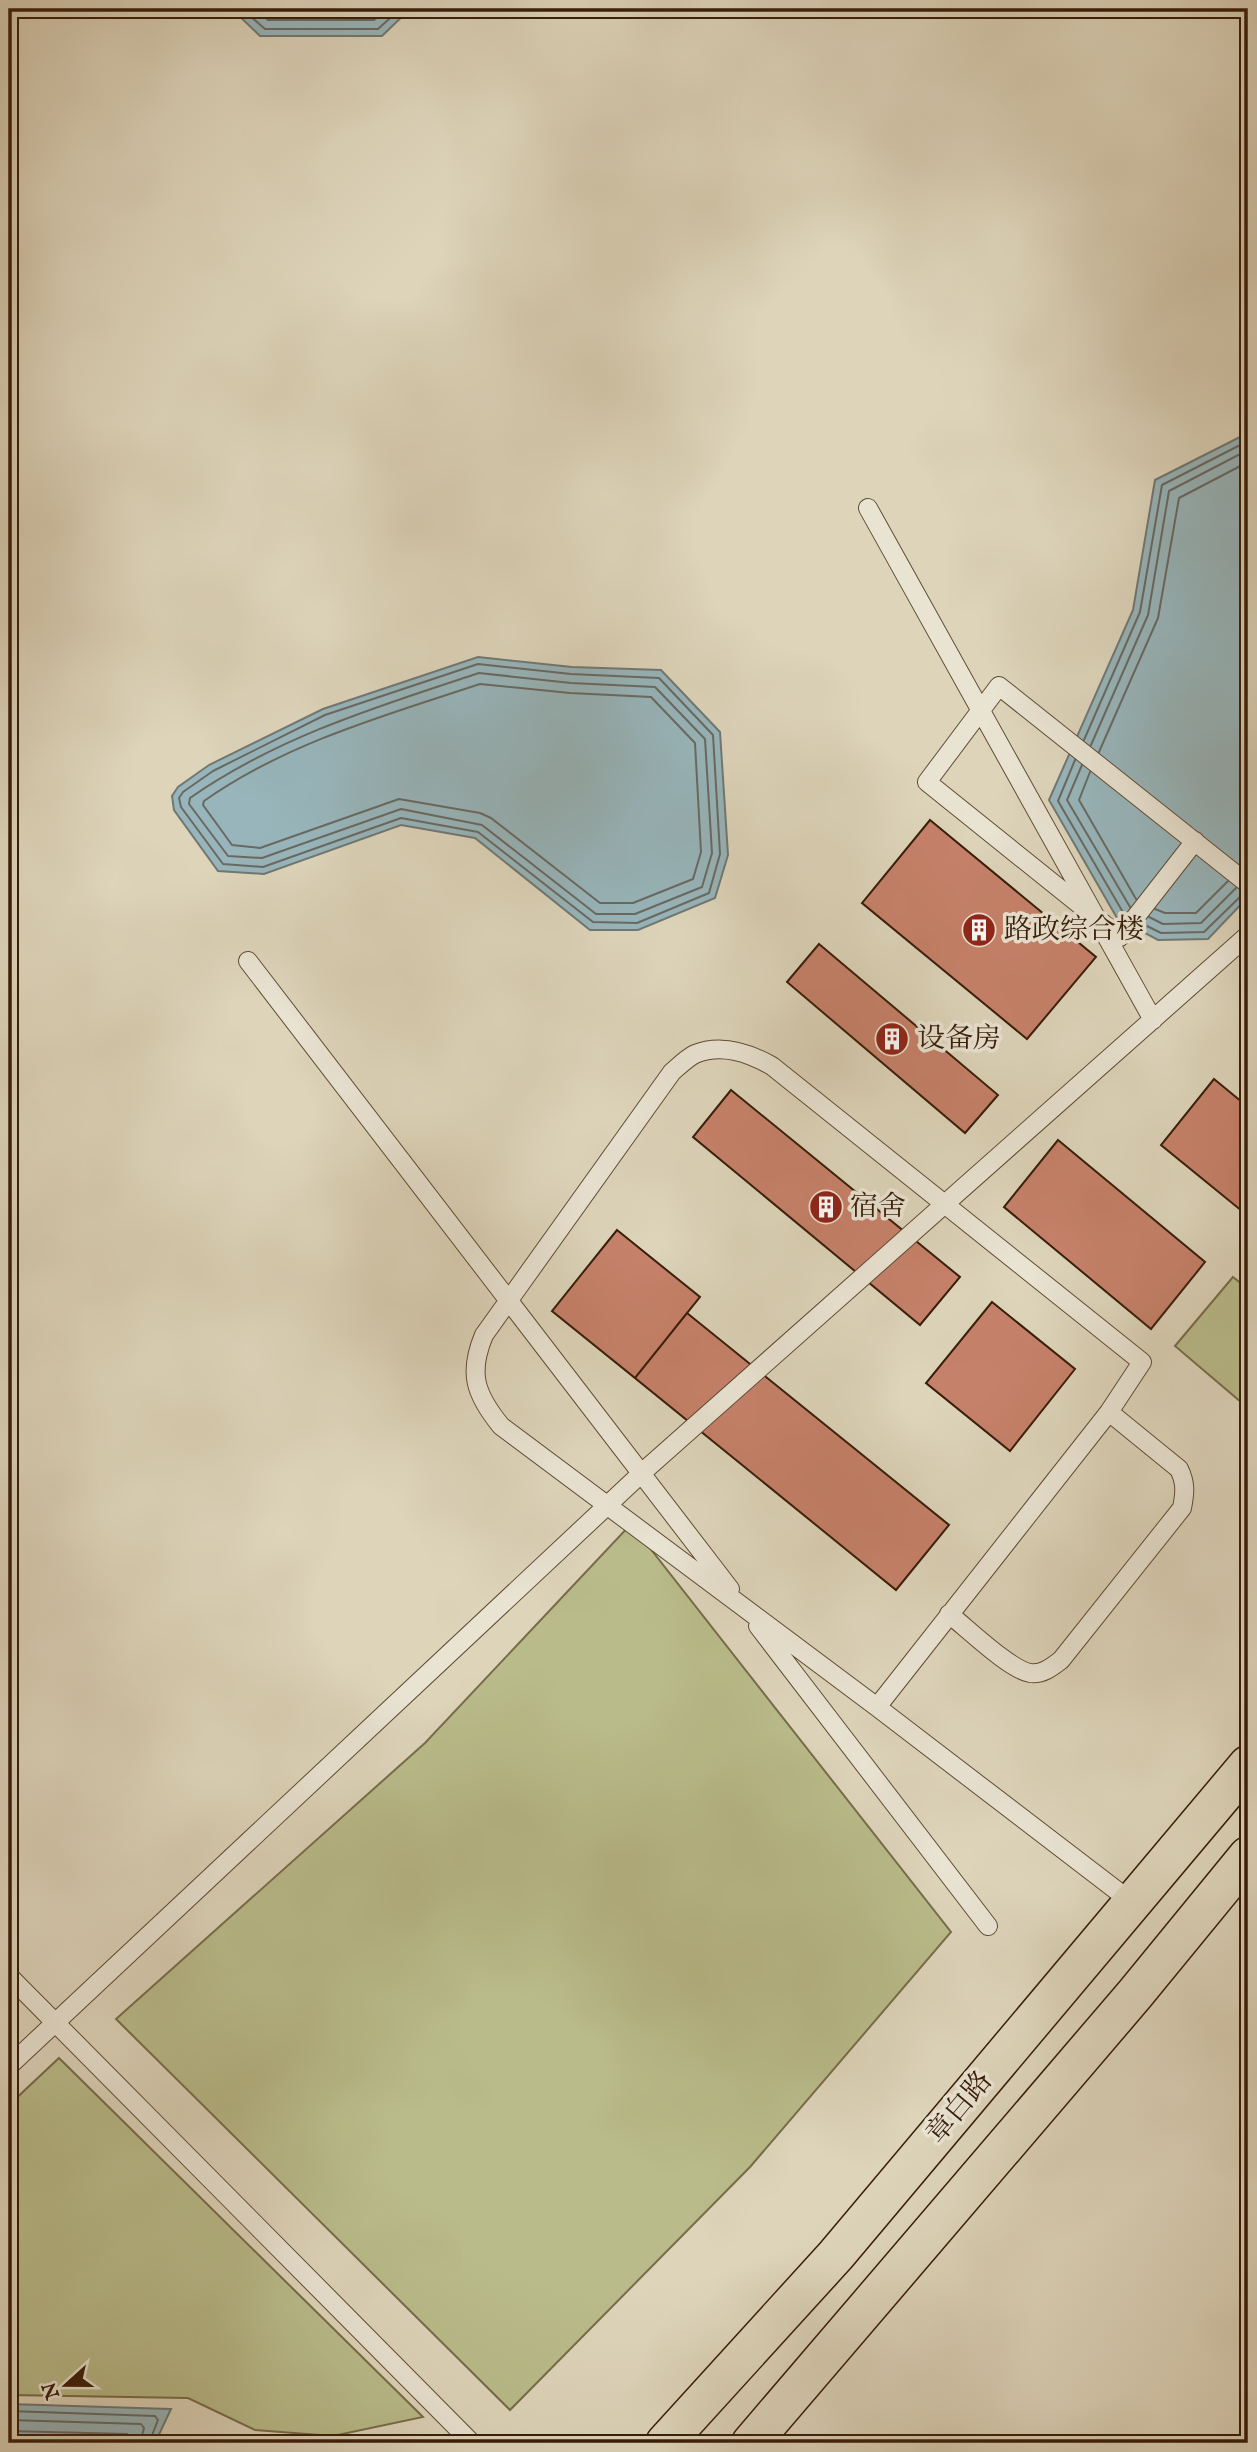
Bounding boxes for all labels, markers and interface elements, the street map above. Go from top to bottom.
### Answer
building icon: 路政综合楼 [960,911,998,949]
place label: 路政综合楼 [1004,913,1144,948]
building icon: 设备房 [873,1020,911,1058]
place label: 设备房 [917,1022,1001,1057]
building icon: 宿舍 [807,1188,845,1226]
place label: 宿舍 [850,1190,906,1225]
street label: 章白路 [920,2065,1000,2151]
north arrow [32,2350,102,2420]
text: N [38,2378,67,2403]

